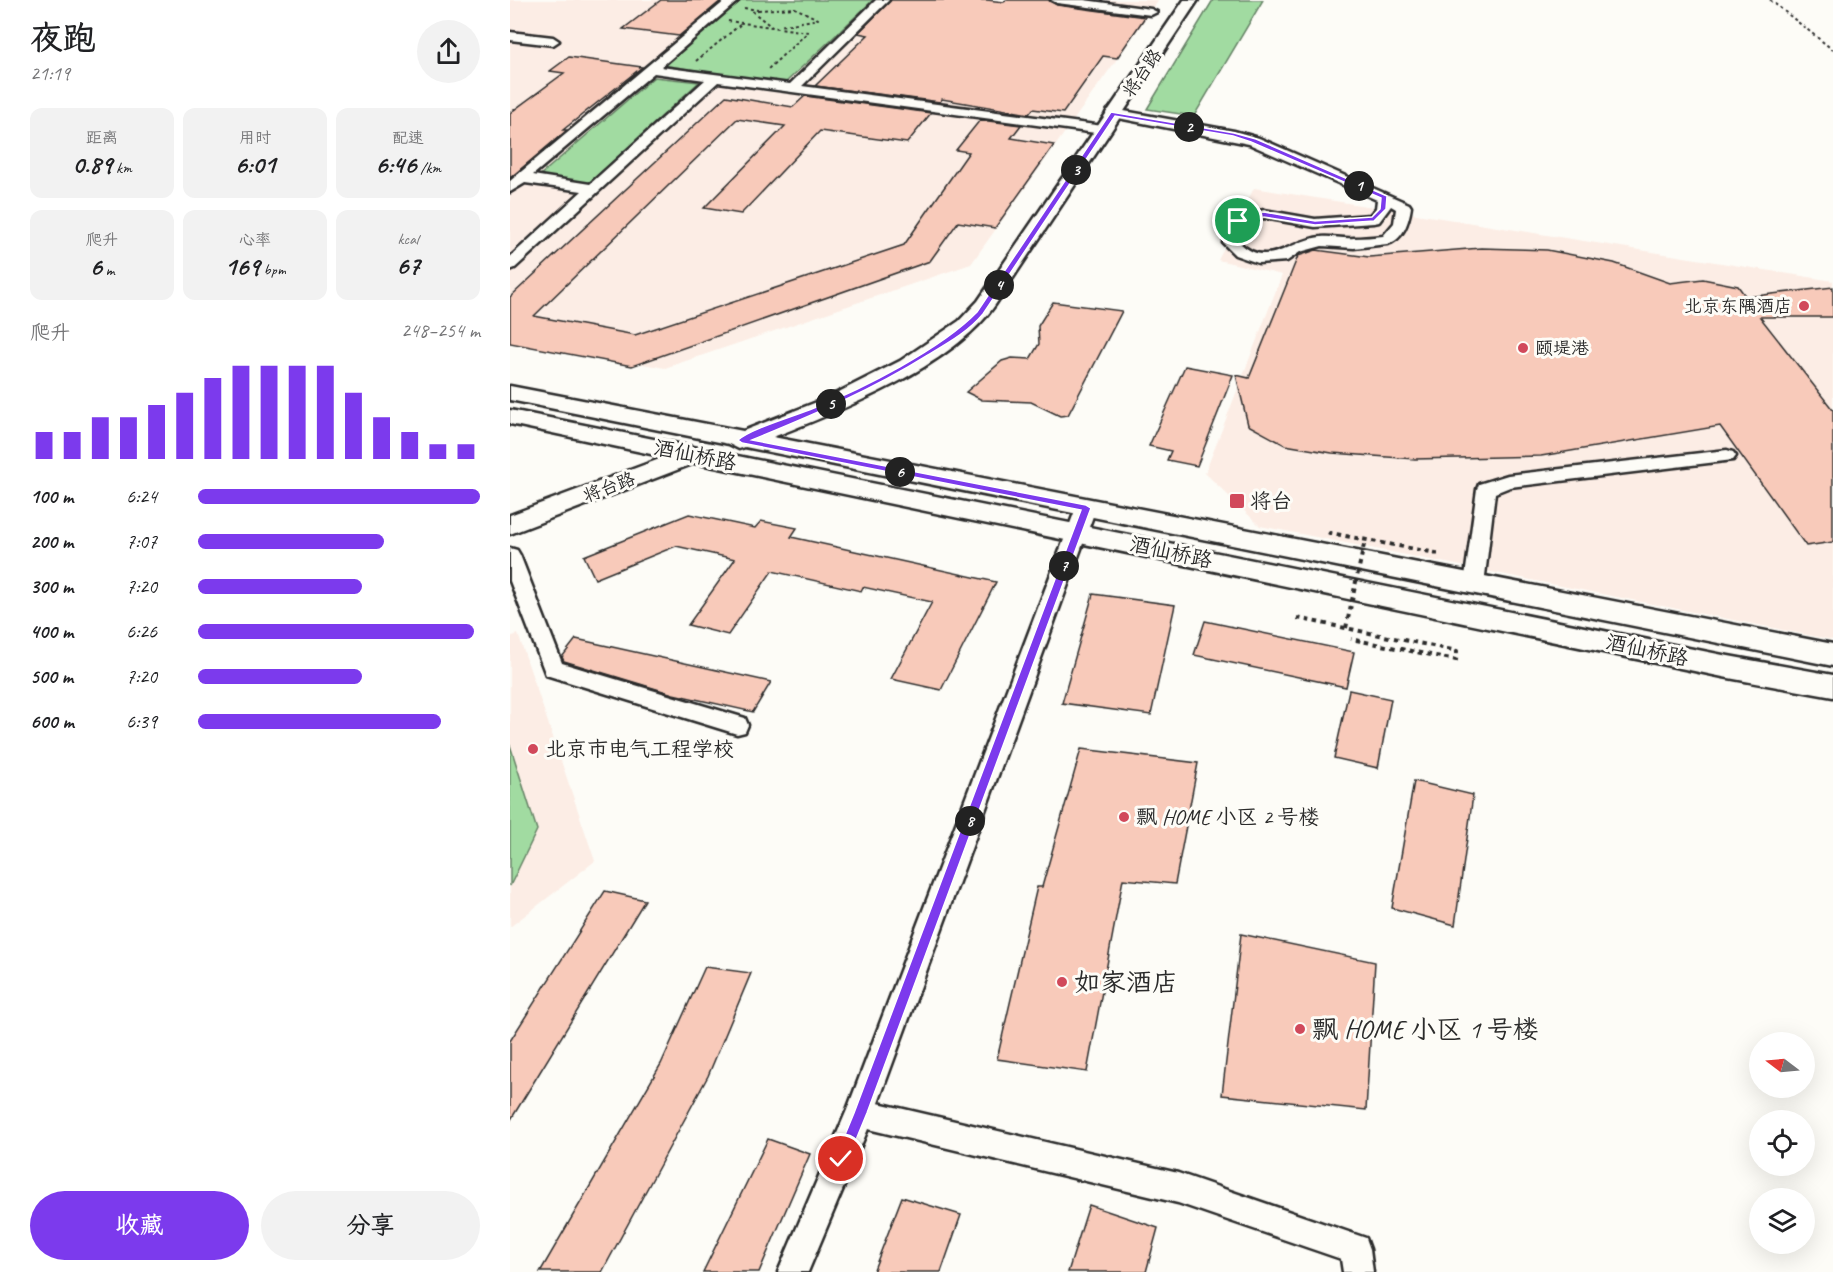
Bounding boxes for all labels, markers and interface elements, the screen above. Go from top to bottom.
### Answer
text: 夜跑 [30,17,96,59]
button: share [417,20,480,83]
street label: 将台路 [1118,45,1166,101]
text: 21:19 [30,61,70,86]
pin: 2 [1174,112,1204,142]
text: 2 [1185,117,1193,137]
text: 距离 [86,128,118,148]
text: 用时 [239,128,271,148]
text: 配速 [392,128,424,148]
text: 0.89 [72,148,112,181]
text: 6:01 [235,148,275,181]
text: 6:46 [375,148,416,181]
pin: 3 [1061,155,1091,185]
text: km [112,158,132,178]
text: /km [416,158,441,178]
text: 3 [1072,160,1080,180]
pin: 1 [1344,171,1374,201]
text: 1 [1355,176,1363,196]
pin [1212,195,1263,246]
icon: arrive [1221,204,1254,237]
text: kcal [397,229,419,249]
text: 爬升 [86,230,118,250]
text: 心率 [239,230,271,250]
text: 67 [396,249,420,282]
text: 6 [89,250,102,283]
text: 169 [224,250,260,283]
text: m [102,260,115,280]
text: bpm [260,260,286,280]
pin: 4 [984,270,1014,300]
text: 4 [995,275,1003,295]
place label: 北京东隅酒店 [1684,295,1792,317]
marker: 北京东隅酒店 [1797,299,1811,313]
text: 248–254 m [401,318,480,343]
text: 爬升 [30,320,70,345]
place label: 颐堤港 [1535,337,1589,359]
marker: 颐堤港 [1516,341,1530,355]
pin: 5 [816,389,846,419]
text: 5 [828,394,834,414]
street label: 酒仙桥路 [651,434,739,476]
pin: 6 [885,457,915,487]
text: 6 [896,462,904,482]
street label: 将台路 [580,467,638,507]
text: 100 m [30,484,73,509]
text: 6:24 [126,484,157,509]
place label: 将台 [1250,488,1292,514]
marker: 将台 [1228,492,1246,510]
text: 200 m [30,529,73,554]
text: 7:07 [126,529,157,554]
street label: 酒仙桥路 [1127,531,1215,573]
pin: 7 [1049,551,1079,581]
text: 7 [1060,556,1068,576]
text: 300 m [30,574,73,599]
text: 7:20 [126,574,157,599]
text: 400 m [30,619,73,644]
text: 6:26 [126,619,157,644]
street label: 酒仙桥路 [1603,629,1691,671]
text: 500 m [30,664,73,689]
text: 7:20 [126,664,157,689]
text: 600 m [30,709,74,734]
text: 6:39 [126,709,157,734]
place label: 北京市电气工程学校 [545,736,734,762]
marker: 北京市电气工程学校 [526,742,540,756]
place label: 飘 HOME 小区 2 号楼 [1136,804,1319,830]
pin: 8 [955,806,985,836]
marker: 飘 HOME 小区 2 号楼 [1117,810,1131,824]
text: 8 [966,811,974,831]
place label: 如家酒店 [1074,966,1178,999]
marker: 如家酒店 [1055,975,1069,989]
place label: 飘 HOME 小区 1 号楼 [1312,1013,1539,1046]
marker: 飘 HOME 小区 1 号楼 [1293,1022,1307,1036]
north arrow [1749,1032,1815,1098]
map controls [1749,1032,1815,1254]
button: locate [1749,1110,1815,1176]
pin [815,1133,866,1184]
icon: check [824,1142,857,1175]
button: layers [1749,1188,1815,1254]
button: 收藏 [30,1191,249,1260]
button: 分享 [261,1191,480,1260]

